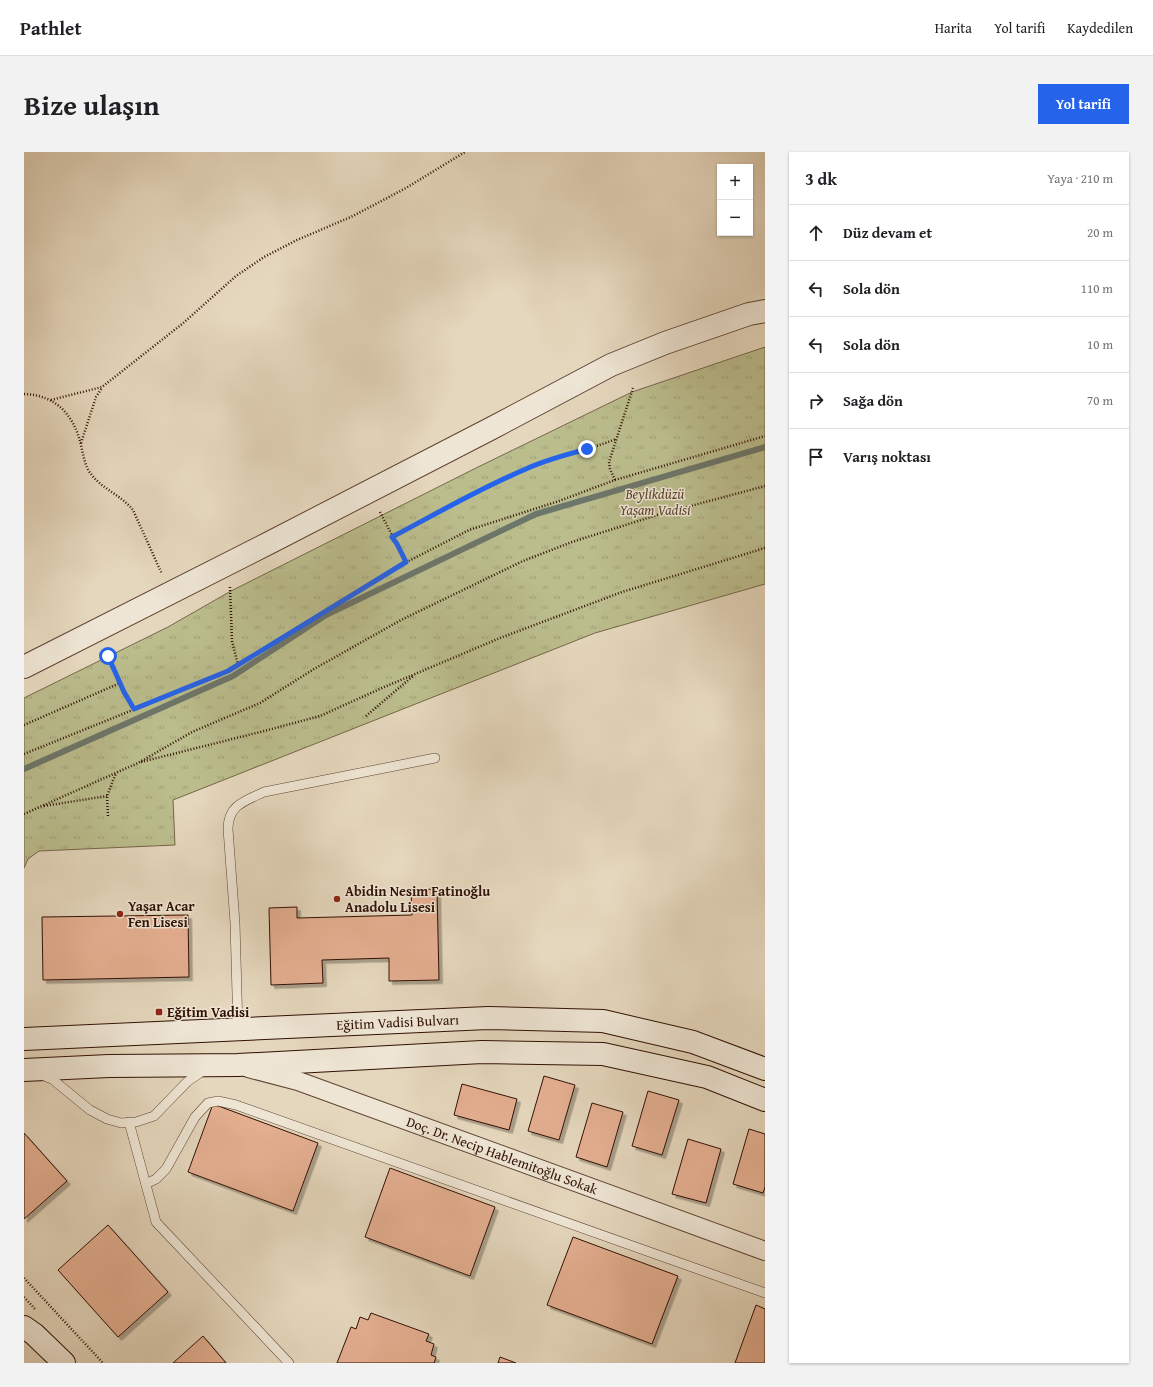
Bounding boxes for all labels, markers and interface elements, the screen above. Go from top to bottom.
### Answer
text: Pathlet [20,14,82,42]
text: Harita [935,18,972,38]
text: Yol tarifi [994,18,1045,38]
text: Kaydedilen [1067,18,1133,38]
text: Bize ulaşın [24,84,160,125]
button: Yol tarifi [1038,84,1129,124]
map controls [717,164,753,236]
button: + [717,164,753,200]
text: 3 dk [805,166,837,191]
text: Yaya · 210 m [1047,169,1113,188]
button: − [717,200,753,236]
icon: ahead [805,222,827,244]
text: Düz devam et [843,222,932,243]
text: 20 m [1087,223,1113,242]
icon: left [805,278,827,300]
text: Sola dön [843,278,900,299]
text: 110 m [1081,279,1113,298]
icon: left [805,334,827,356]
text: Sola dön [843,334,900,355]
text: 10 m [1087,335,1113,354]
icon: right [805,390,827,412]
text: Sağa dön [843,390,903,411]
text: 70 m [1087,391,1113,410]
route end [578,440,596,458]
icon: arrive [805,446,827,468]
text: Varış noktası [843,446,931,467]
park label: Beylikdüzü Yaşam Vadisi [619,484,691,520]
route start [99,647,117,665]
place label: Abidin Nesim Fatinoğlu Anadolu Lisesi [345,881,490,917]
marker: Abidin Nesim Fatinoğlu Anadolu Lisesi [332,894,342,904]
place label: Yaşar Acar Fen Lisesi [128,896,195,932]
marker: Yaşar Acar Fen Lisesi [115,909,125,919]
place label: Eğitim Vadisi [167,1002,250,1022]
marker: Eğitim Vadisi [154,1007,164,1017]
street label: Eğitim Vadisi Bulvarı [336,1009,460,1035]
street label: Doç. Dr. Necip Hablemitoğlu Sokak [404,1111,602,1200]

